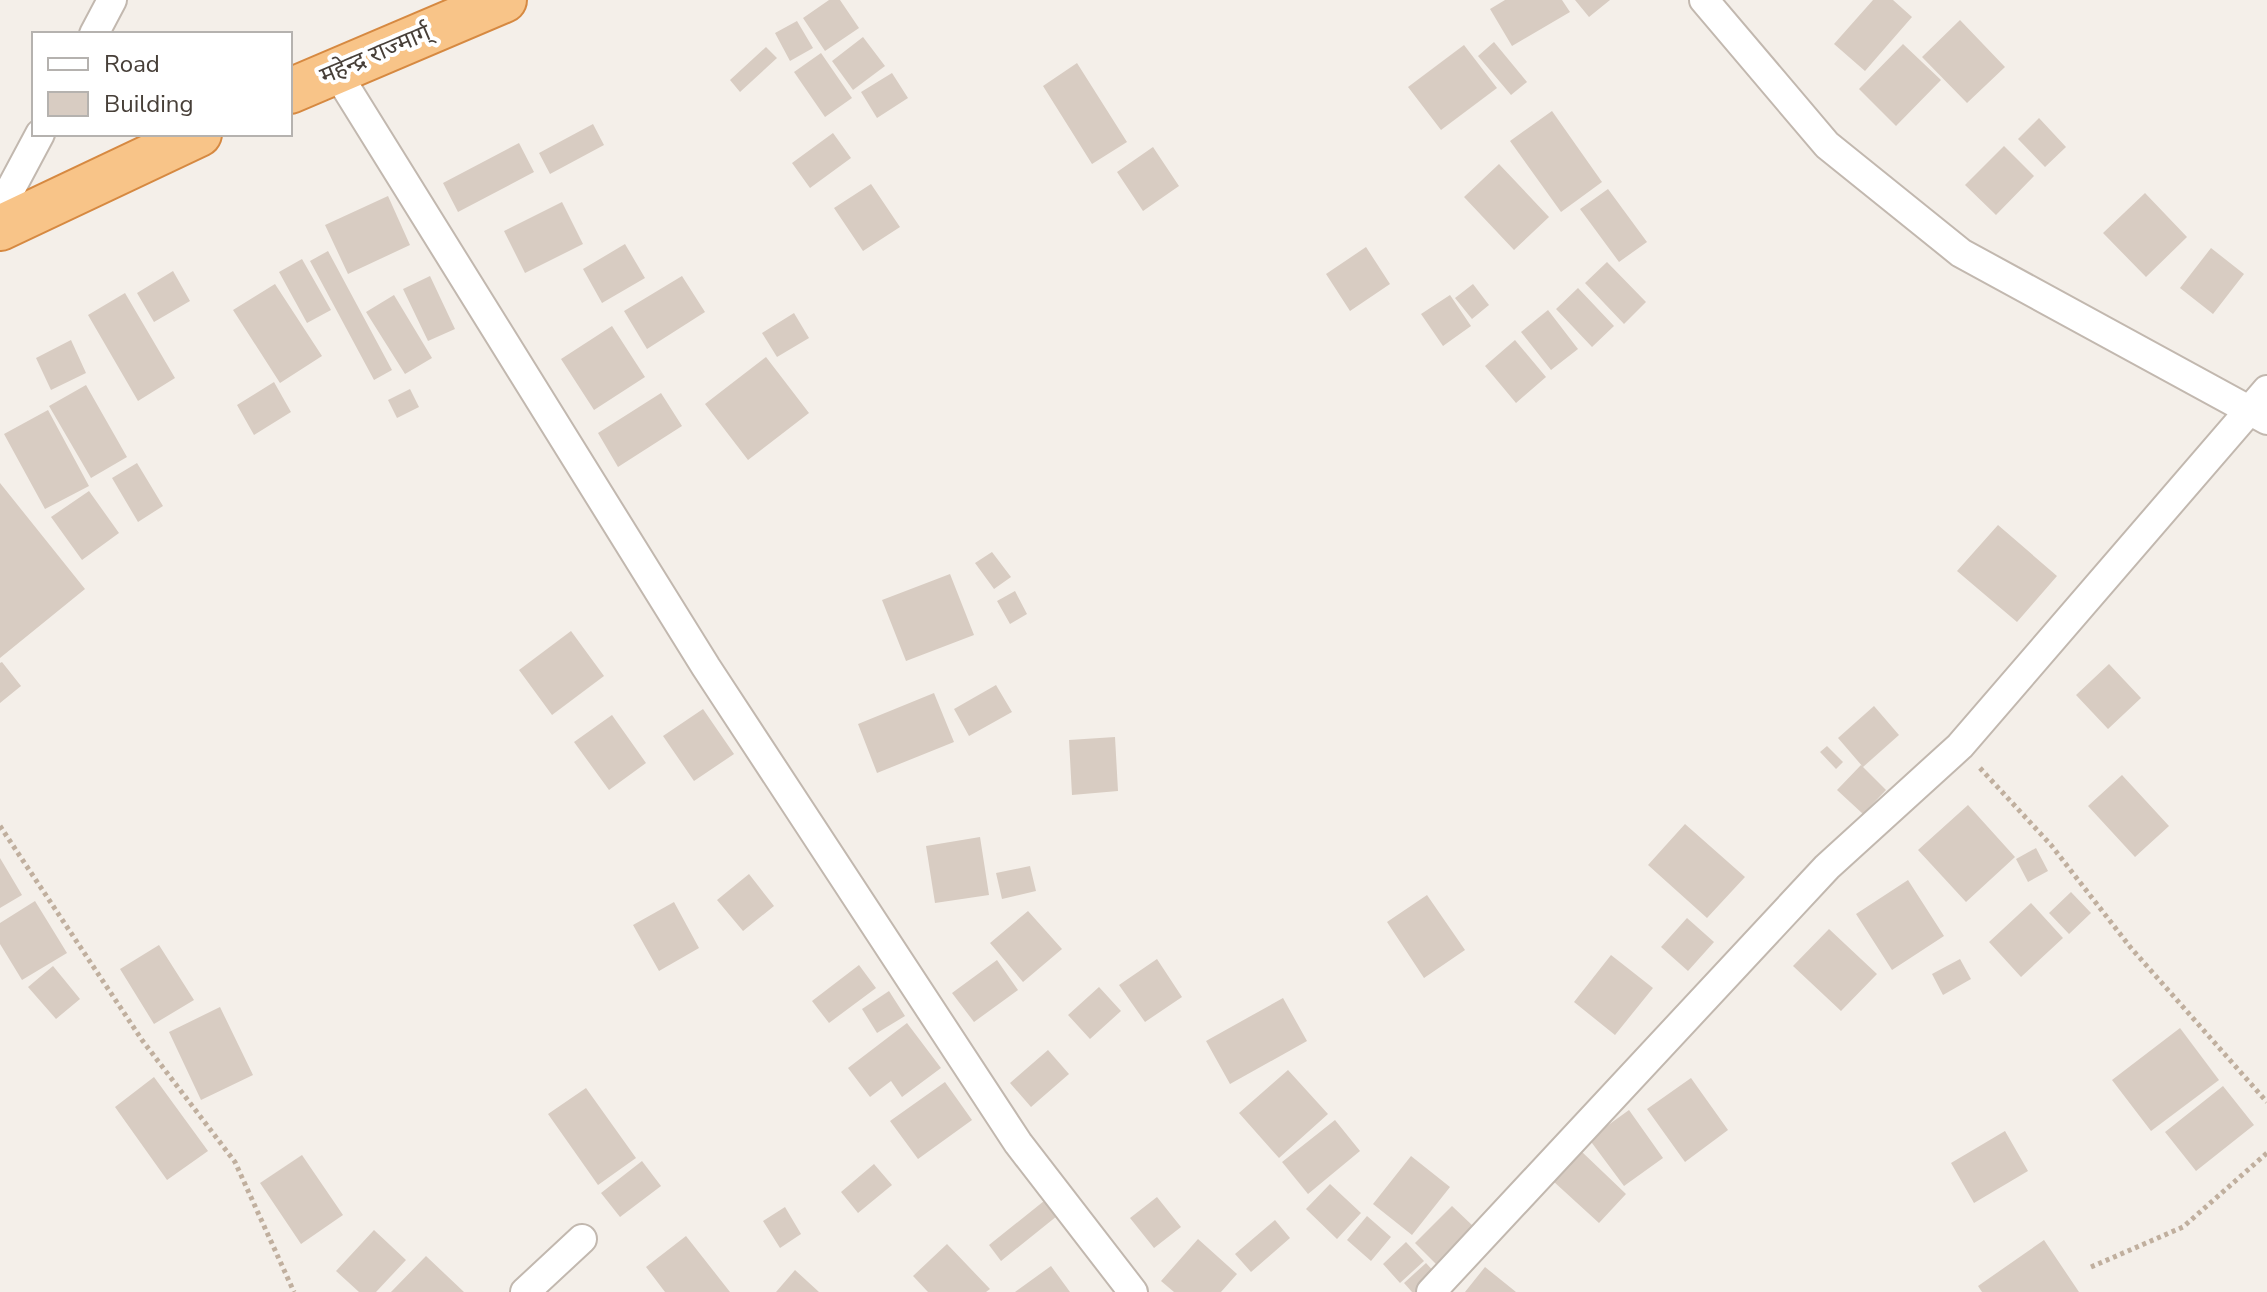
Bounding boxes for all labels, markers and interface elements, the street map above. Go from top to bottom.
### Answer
street label: महेन्द्र राज्मार्ग् [315,15,439,92]
legend [32,32,292,136]
text: Road [104,48,160,80]
text: Building [104,88,194,120]

